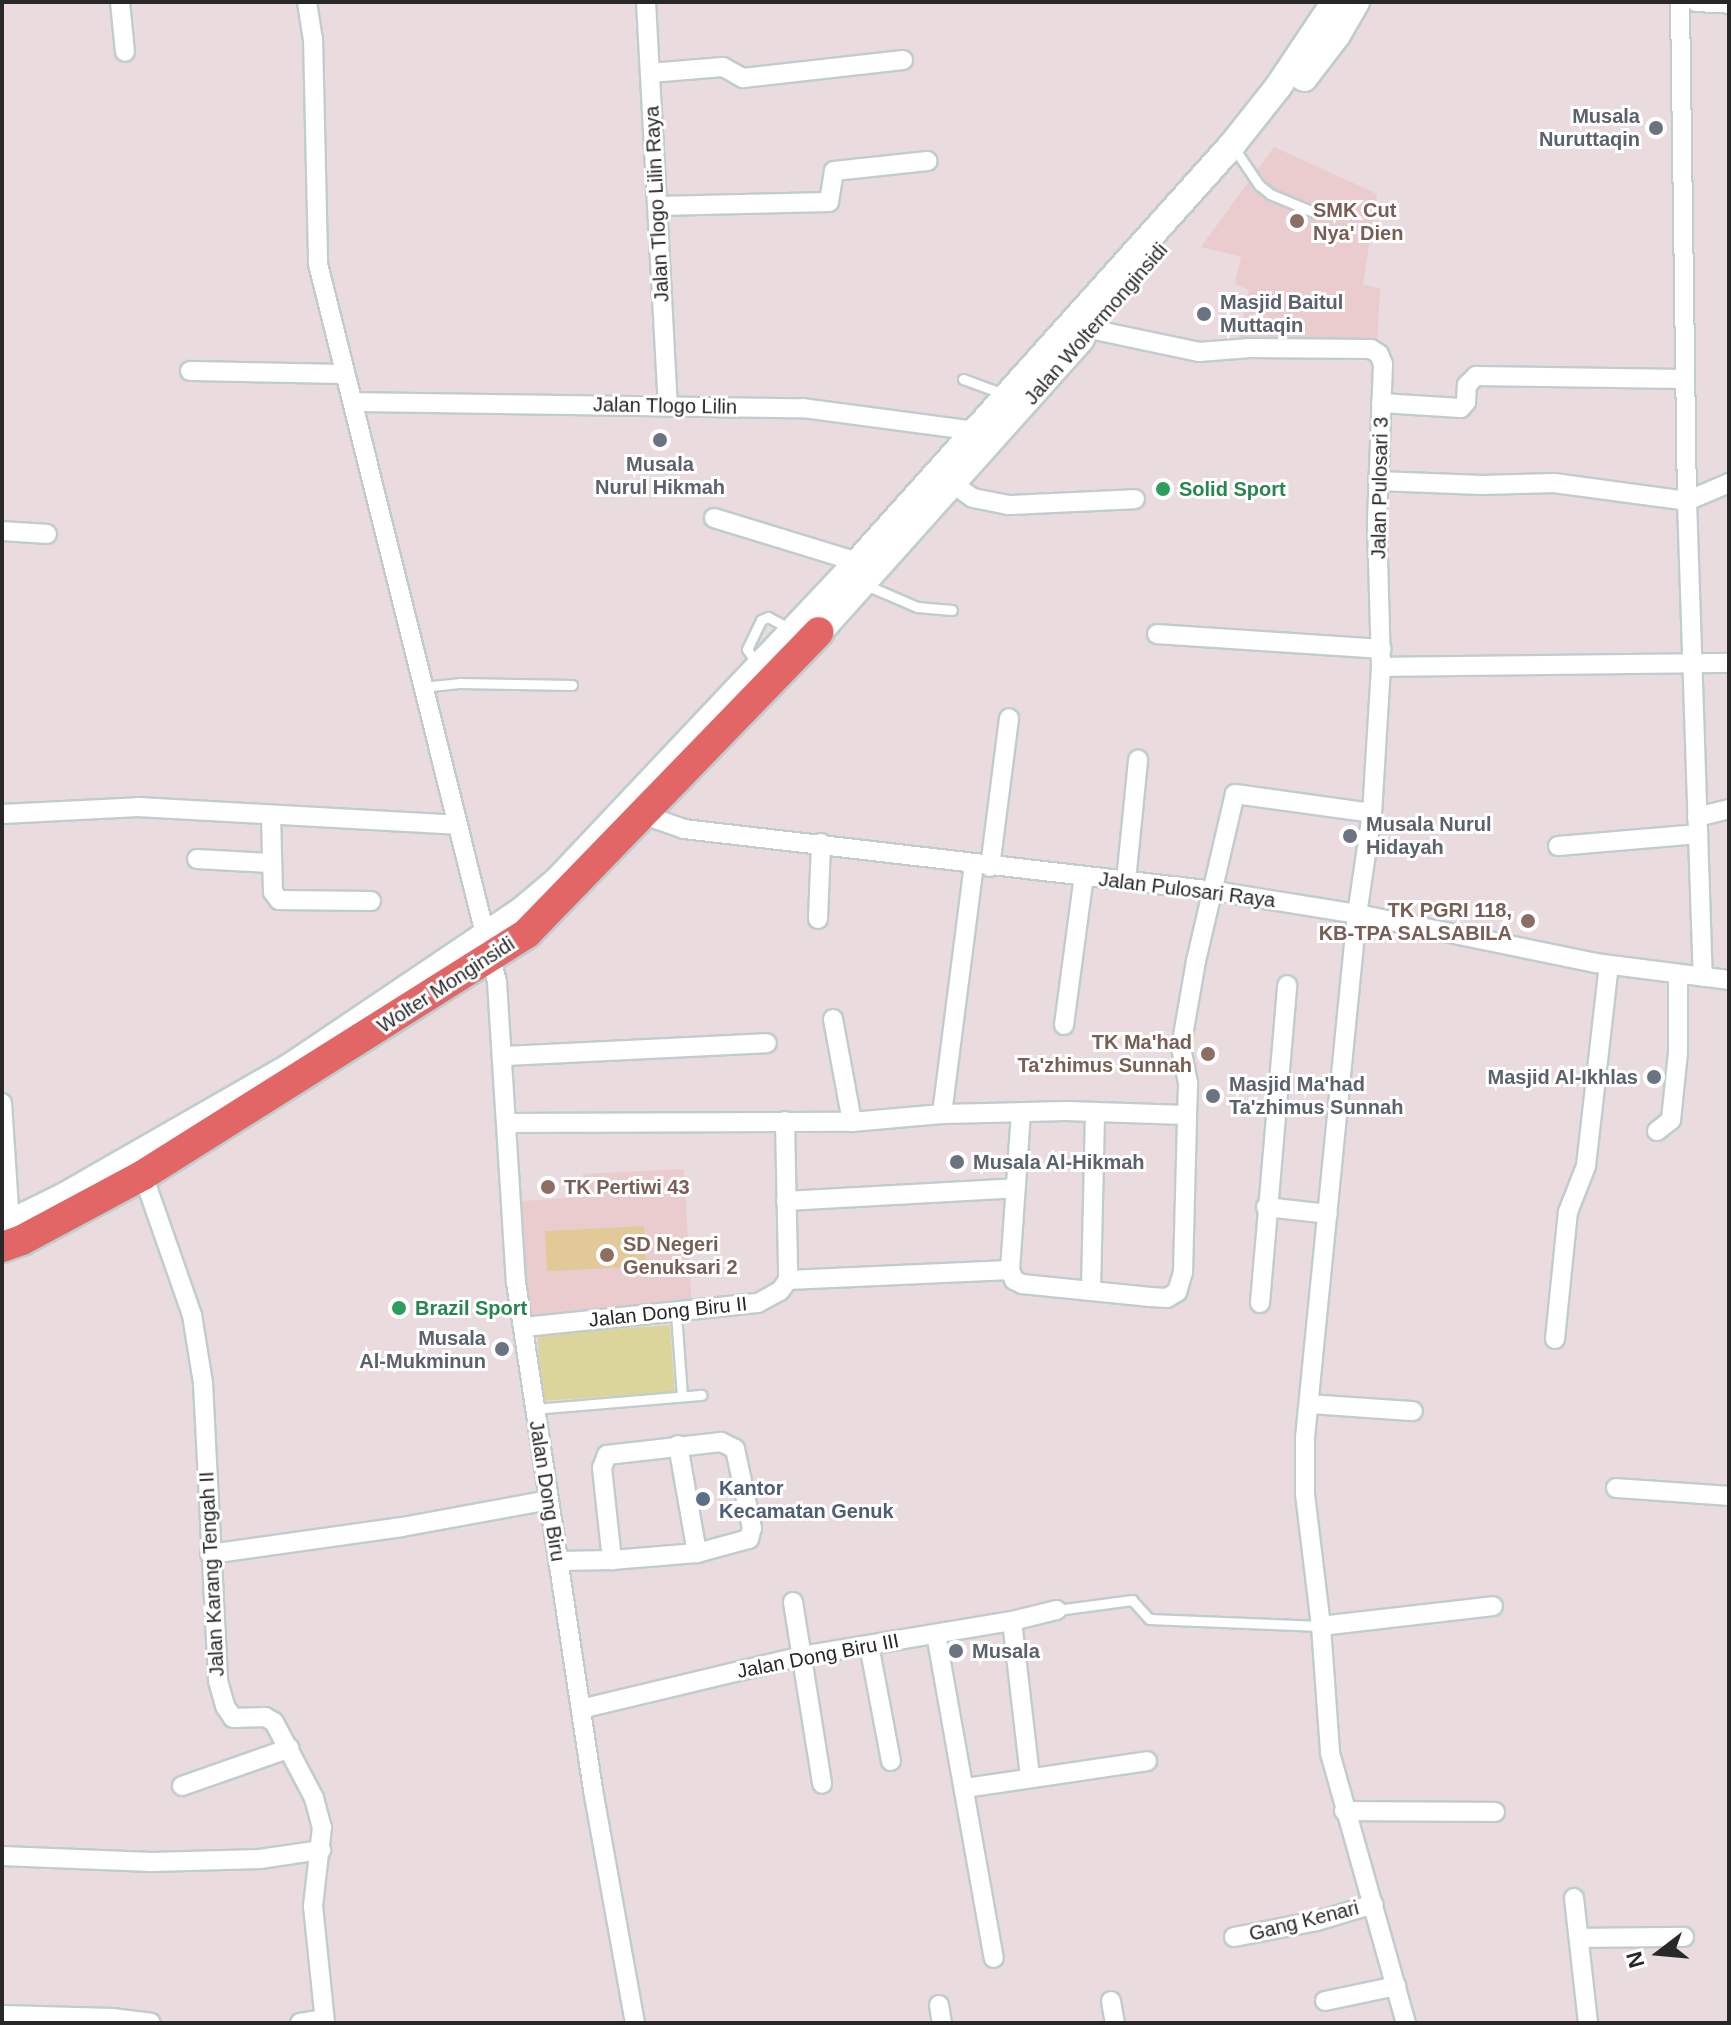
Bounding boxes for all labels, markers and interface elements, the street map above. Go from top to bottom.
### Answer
place label: Musala Nuruttaqin [1539,104,1640,151]
street label: Jalan Tlogo Lilin Raya [640,105,674,303]
marker: Musala Nuruttaqin [1647,119,1665,137]
place label: SMK Cut Nya' Dien [1313,198,1403,245]
marker: SMK Cut Nya' Dien [1288,212,1306,230]
street label: Jalan Woltermonginsidi [1019,238,1173,410]
place label: Masjid Baitul Muttaqin [1220,290,1343,337]
marker: Masjid Baitul Muttaqin [1195,305,1213,323]
street label: Jalan Tlogo Lilin [593,393,737,419]
street label: Jalan Pulosari 3 [1367,417,1393,559]
marker: Musala Nurul Hikmah [651,431,669,449]
place label: Musala Nurul Hikmah [595,452,725,499]
place label: Solid Sport [1179,477,1286,501]
marker: Solid Sport [1154,480,1172,498]
place label: Musala Nurul Hidayah [1366,812,1492,859]
marker: Musala Nurul Hidayah [1341,827,1359,845]
street label: Jalan Pulosari Raya [1097,867,1277,913]
place label: TK PGRI 118, KB-TPA SALSABILA [1318,898,1512,945]
marker: TK PGRI 118, KB-TPA SALSABILA [1519,912,1537,930]
street label: Wolter Monginsidi [373,932,519,1038]
place label: TK Ma'had Ta'zhimus Sunnah [1018,1030,1192,1077]
marker: TK Ma'had Ta'zhimus Sunnah [1199,1045,1217,1063]
place label: Masjid Al-Ikhlas [1487,1065,1638,1089]
marker: Masjid Al-Ikhlas [1645,1068,1663,1086]
place label: Masjid Ma'had Ta'zhimus Sunnah [1229,1072,1403,1119]
marker: Masjid Ma'had Ta'zhimus Sunnah [1204,1087,1222,1105]
place label: Musala Al-Hikmah [973,1150,1145,1174]
marker: Musala Al-Hikmah [948,1153,966,1171]
place label: TK Pertiwi 43 [564,1175,690,1199]
marker: TK Pertiwi 43 [539,1178,557,1196]
place label: SD Negeri Genuksari 2 [623,1232,738,1279]
marker: SD Negeri Genuksari 2 [598,1246,616,1264]
street label: Jalan Dong Biru II [588,1292,748,1332]
place label: Brazil Sport [415,1296,527,1320]
marker: Brazil Sport [390,1299,408,1317]
place label: Musala Al-Mukminun [359,1326,486,1373]
marker: Musala Al-Mukminun [493,1340,511,1358]
street label: Jalan Dong Biru [524,1419,570,1563]
street label: Jalan Karang Tengah II [195,1471,229,1677]
place label: Kantor Kecamatan Genuk [719,1476,894,1523]
marker: Kantor Kecamatan Genuk [694,1490,712,1508]
street label: Jalan Dong Biru III [735,1629,901,1683]
place label: Musala [972,1639,1040,1663]
marker: Musala [947,1642,965,1660]
street label: Gang Kenari [1247,1896,1361,1946]
north arrow [1619,1913,1699,1993]
text: N [1621,1949,1650,1971]

